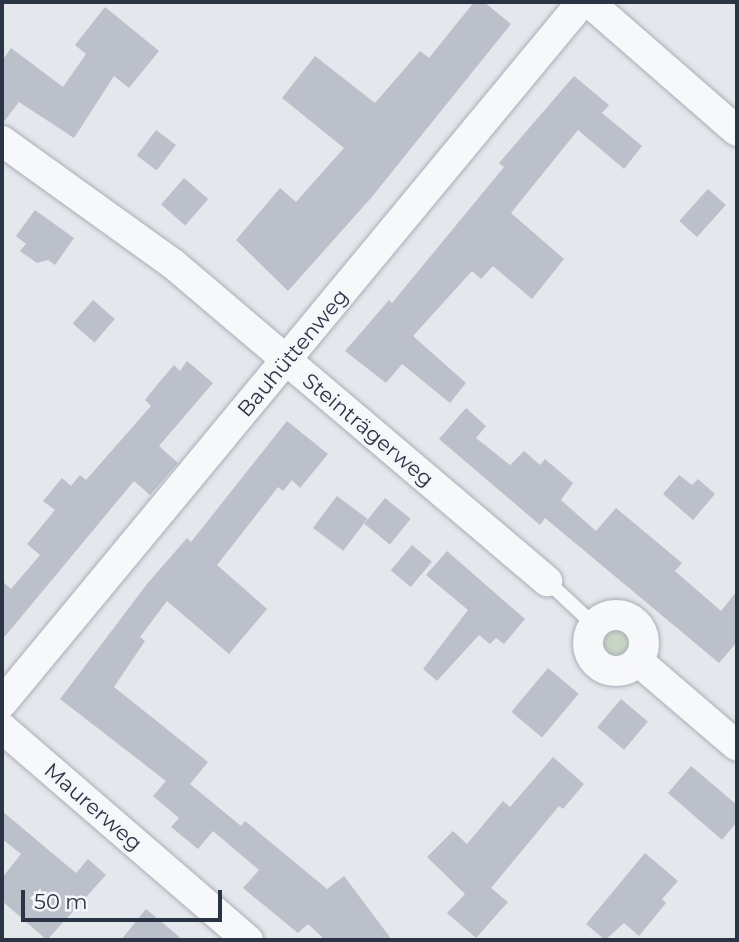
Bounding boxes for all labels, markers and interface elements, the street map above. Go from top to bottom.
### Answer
street label: Bauhüttenweg [232,284,354,422]
street label: Steinträgerweg [297,368,439,492]
street label: Maurerweg [39,758,147,856]
scale bar [24,876,226,920]
text: 50 m [34,889,88,914]

